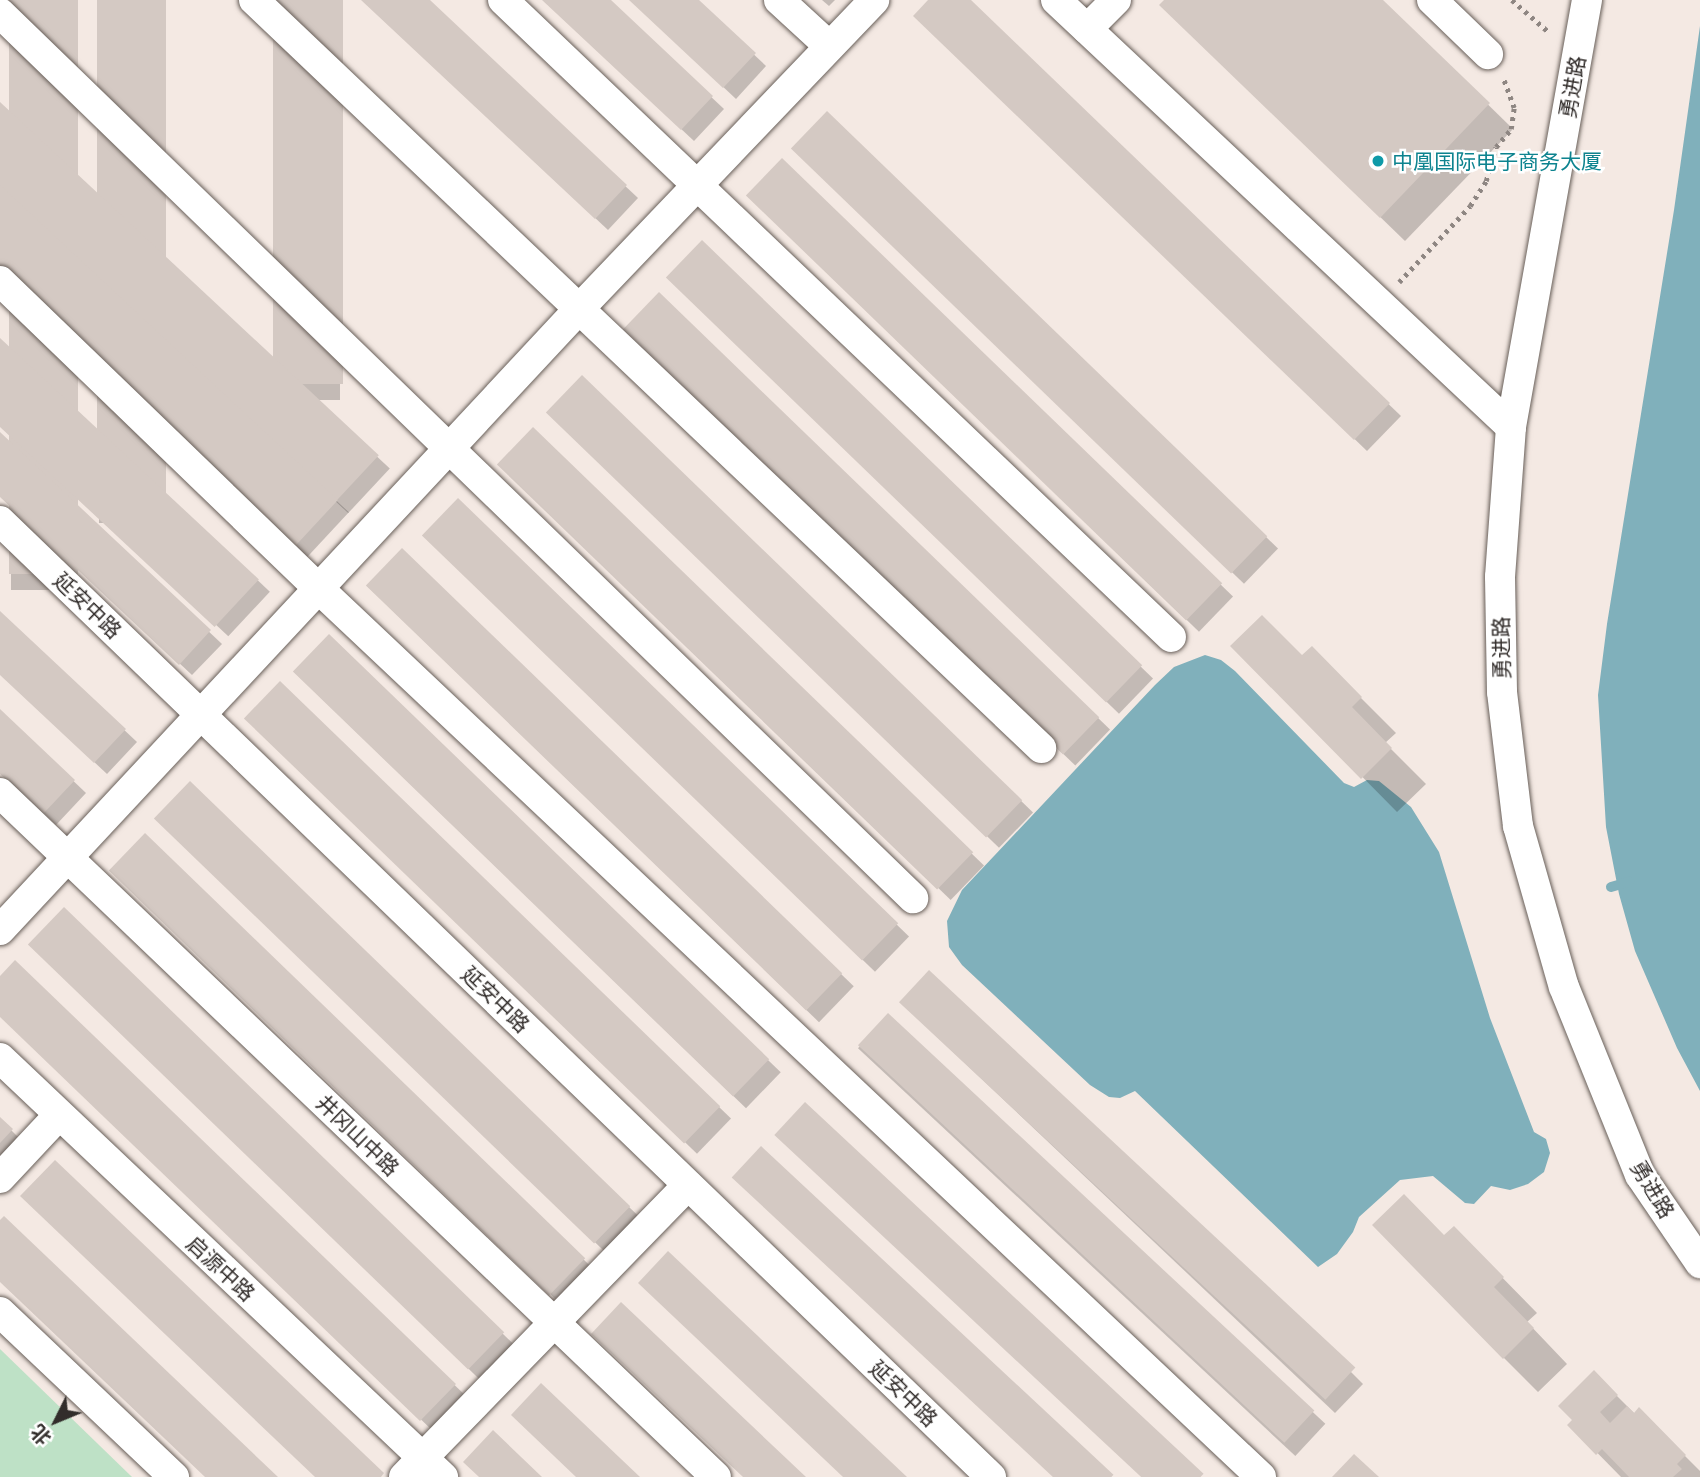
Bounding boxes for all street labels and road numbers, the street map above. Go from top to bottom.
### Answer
street label: 勇进路 [1554,54,1590,120]
street label: 延安中路 [49,567,127,643]
street label: 勇进路 [1488,616,1514,680]
street label: 延安中路 [457,961,535,1037]
street label: 井冈山中路 [311,1089,405,1181]
street label: 勇进路 [1626,1156,1680,1222]
street label: 启源中路 [182,1230,260,1306]
street label: 延安中路 [865,1355,943,1431]

